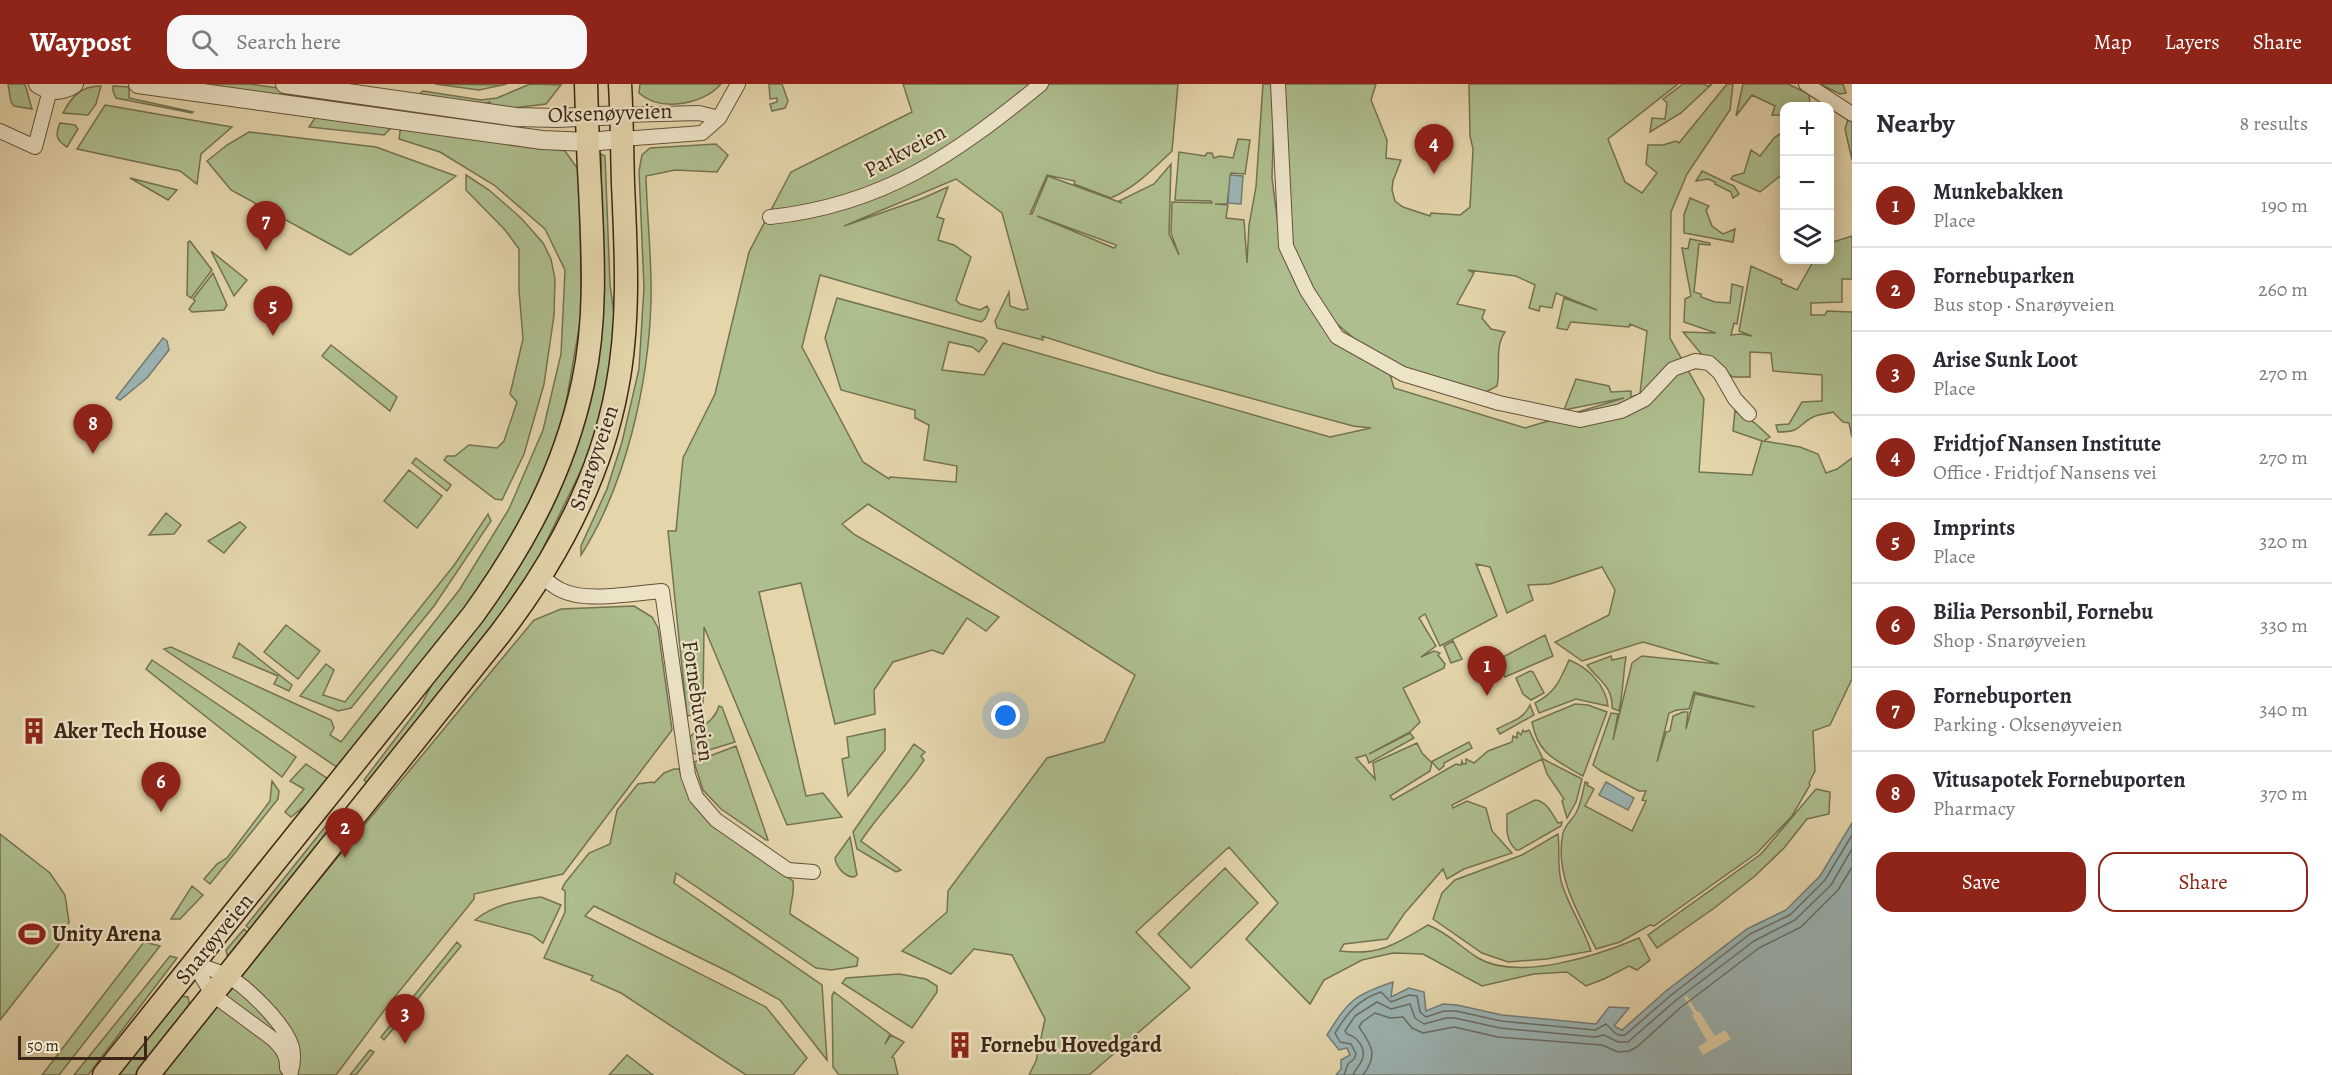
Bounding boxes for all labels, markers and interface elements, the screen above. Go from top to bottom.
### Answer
search box [167,15,587,69]
text: Waypost [30,23,131,61]
icon: search [188,26,221,59]
text: Search here [236,27,341,57]
text: Map [2093,28,2132,56]
text: Layers [2165,28,2220,56]
text: Share [2253,28,2302,56]
street label: Oksenøyveien [547,96,673,130]
map controls [1780,102,1834,264]
button: + [1780,102,1834,156]
text: Nearby [1876,106,1955,141]
text: 8 results [2240,110,2308,137]
street label: Parkveien [859,117,951,185]
pin: 4 [1414,124,1454,174]
button: − [1780,156,1834,210]
text: Munkebakken [1933,177,2063,207]
text: 1 [1892,192,1899,219]
text: 190 m [2261,192,2308,219]
pin: 7 [246,202,286,251]
text: Place [1933,207,1975,234]
button: layers [1780,210,1834,264]
text: Fornebuparken [1933,261,2075,291]
text: 2 [1891,276,1900,303]
text: 260 m [2258,276,2308,303]
pin: 5 [254,286,292,336]
text: Bus stop · Snarøyveien [1933,291,2115,318]
text: Arise Sunk Loot [1933,345,2078,375]
text: 3 [1891,360,1900,387]
text: 270 m [2259,360,2308,387]
text: Place [1933,375,1975,402]
street label: Snarøyveien [562,401,626,515]
pin: 8 [74,404,112,454]
text: Fridtjof Nansen Institute [1933,429,2161,459]
text: 4 [1891,444,1900,471]
text: 270 m [2259,444,2308,471]
text: Office · Fridtjof Nansens vei [1933,459,2157,486]
text: Imprints [1933,513,2015,543]
text: 5 [1891,528,1900,555]
text: 320 m [2259,528,2308,555]
text: Place [1933,543,1975,570]
text: Bilia Personbil, Fornebu [1933,597,2153,627]
text: 6 [1891,612,1900,639]
text: 330 m [2260,612,2308,639]
text: Shop · Snarøyveien [1933,627,2086,654]
street label: Fornebuveien [675,638,721,764]
pin: 1 [1468,646,1506,696]
text: Fornebuporten [1933,681,2072,711]
text: 7 [1891,696,1900,723]
text: 340 m [2259,696,2308,723]
your location [991,701,1020,730]
text: Parking · Oksenøyveien [1933,711,2122,738]
building icon: Aker Tech House [19,716,49,746]
place label: Aker Tech House [53,716,207,746]
pin: 6 [142,762,180,812]
text: Vitusapotek Fornebuporten [1933,765,2186,795]
text: 8 [1891,780,1900,807]
text: 370 m [2260,780,2308,807]
text: Pharmacy [1933,795,2015,822]
pin: 2 [326,808,364,858]
button: Save [1876,852,2086,912]
button: Share [2098,852,2308,912]
street label: Snarøyveien [168,887,260,991]
sports icon: Unity Arena [17,919,47,949]
place label: Unity Arena [52,919,162,949]
pin: 3 [386,994,424,1044]
building icon: Fornebu Hovedgård [945,1030,975,1060]
place label: Fornebu Hovedgård [980,1030,1162,1060]
scale bar [18,1033,147,1060]
text: 50 m [27,1035,59,1057]

